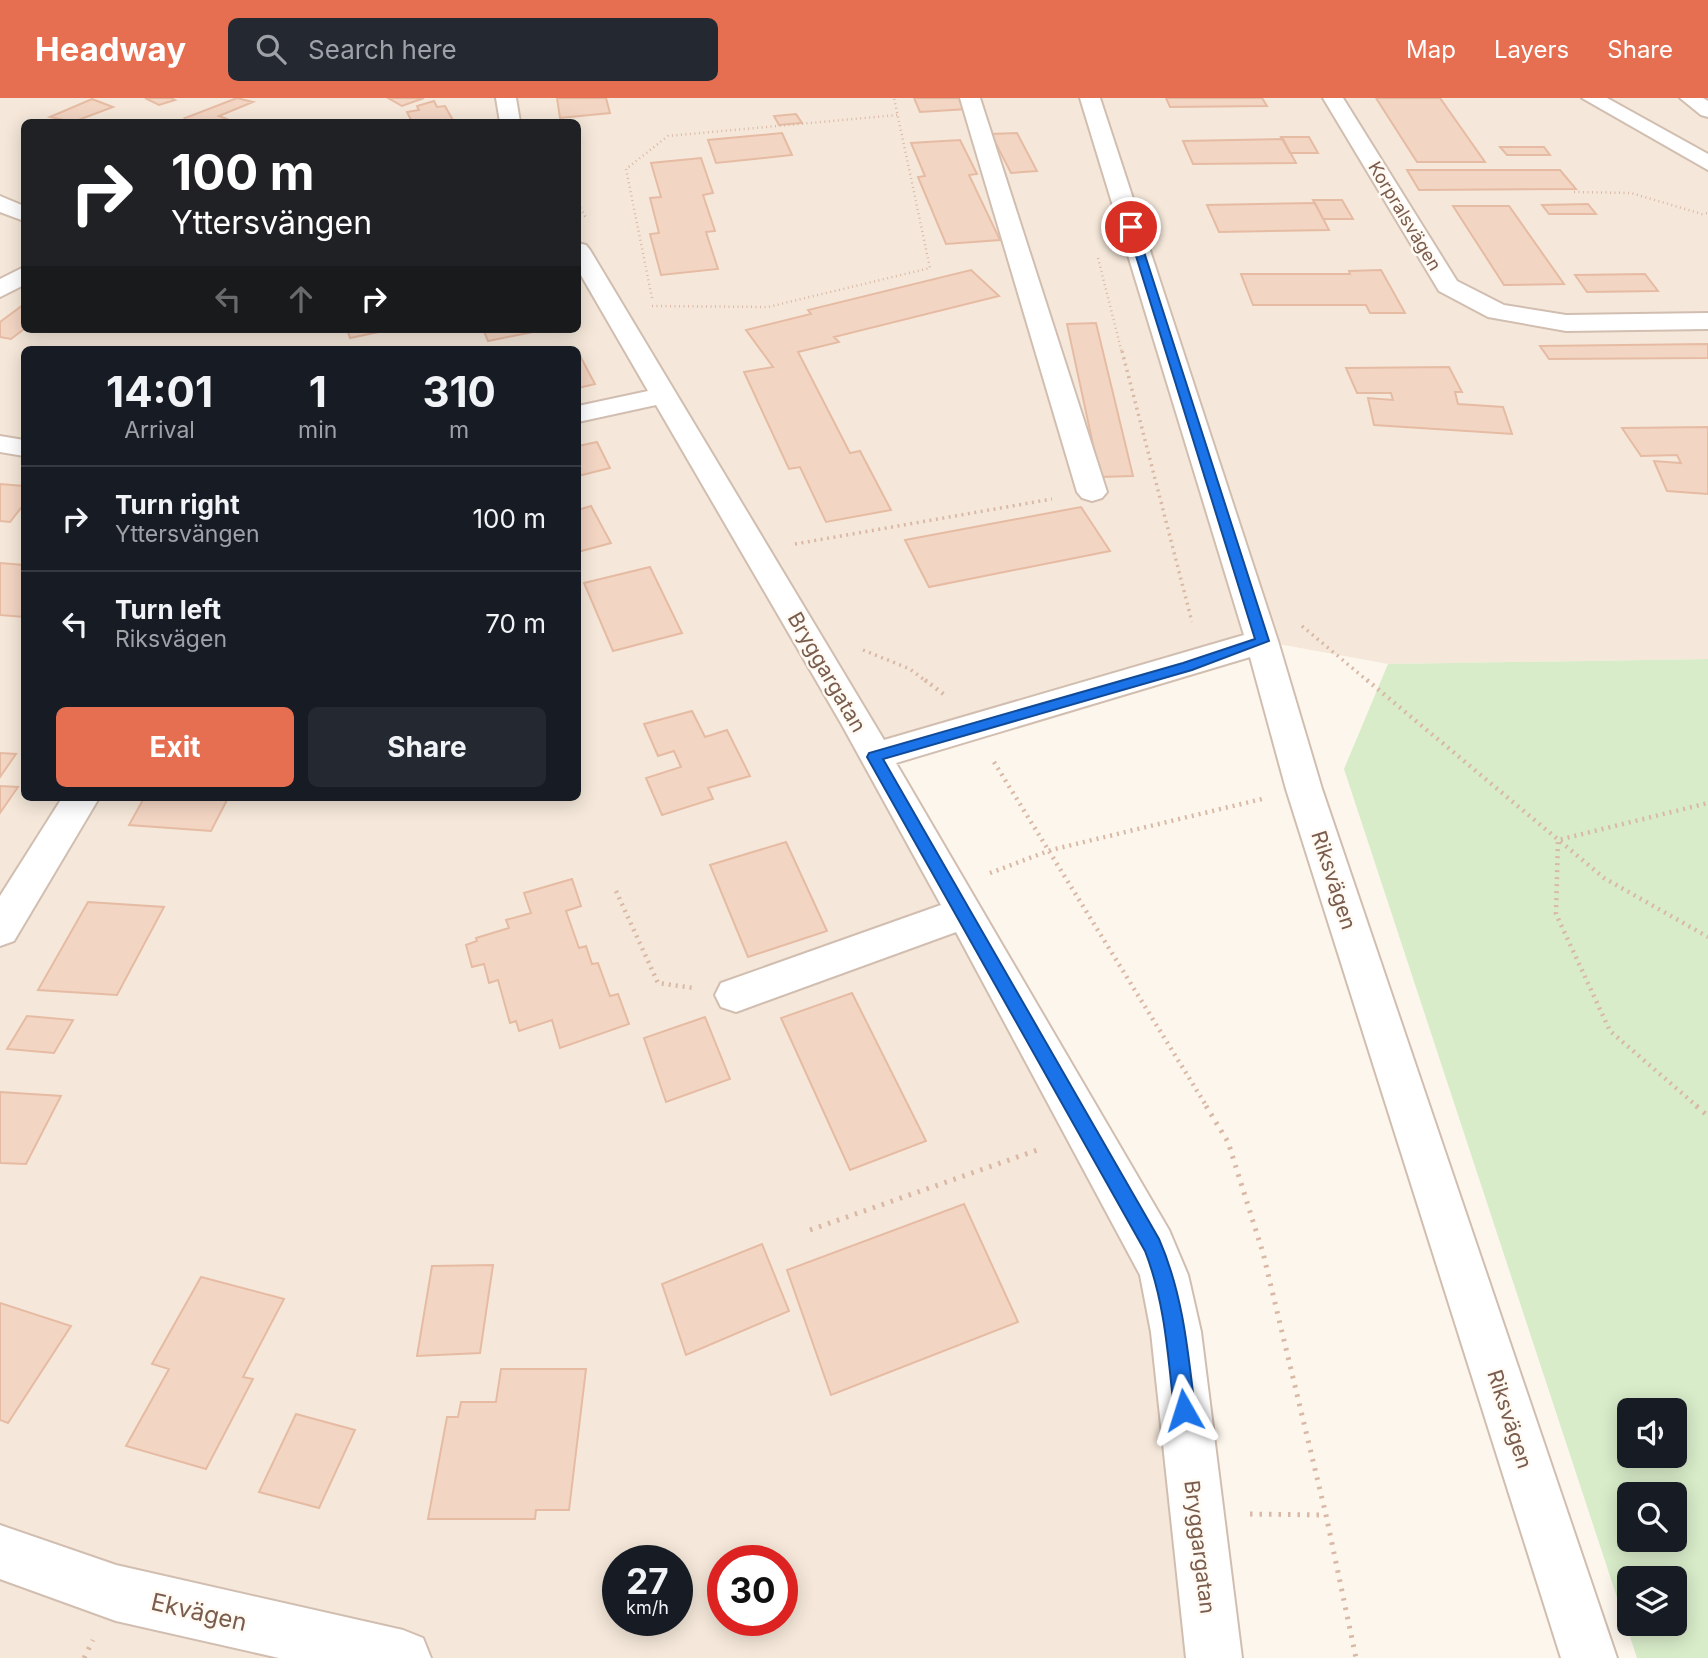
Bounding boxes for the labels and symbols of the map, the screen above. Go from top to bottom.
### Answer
street label: Korpralsvägen [1364,158,1446,274]
pin [1101,197,1161,257]
street label: Bryggargatan [783,608,871,736]
street label: Riksvägen [1306,828,1362,932]
street label: Riksvägen [1482,1367,1538,1471]
position arrow [1147,1373,1221,1447]
street label: Bryggargatan [1179,1479,1221,1615]
speed limit sign: 30 [707,1545,798,1636]
street label: Ekvägen [148,1587,250,1637]

